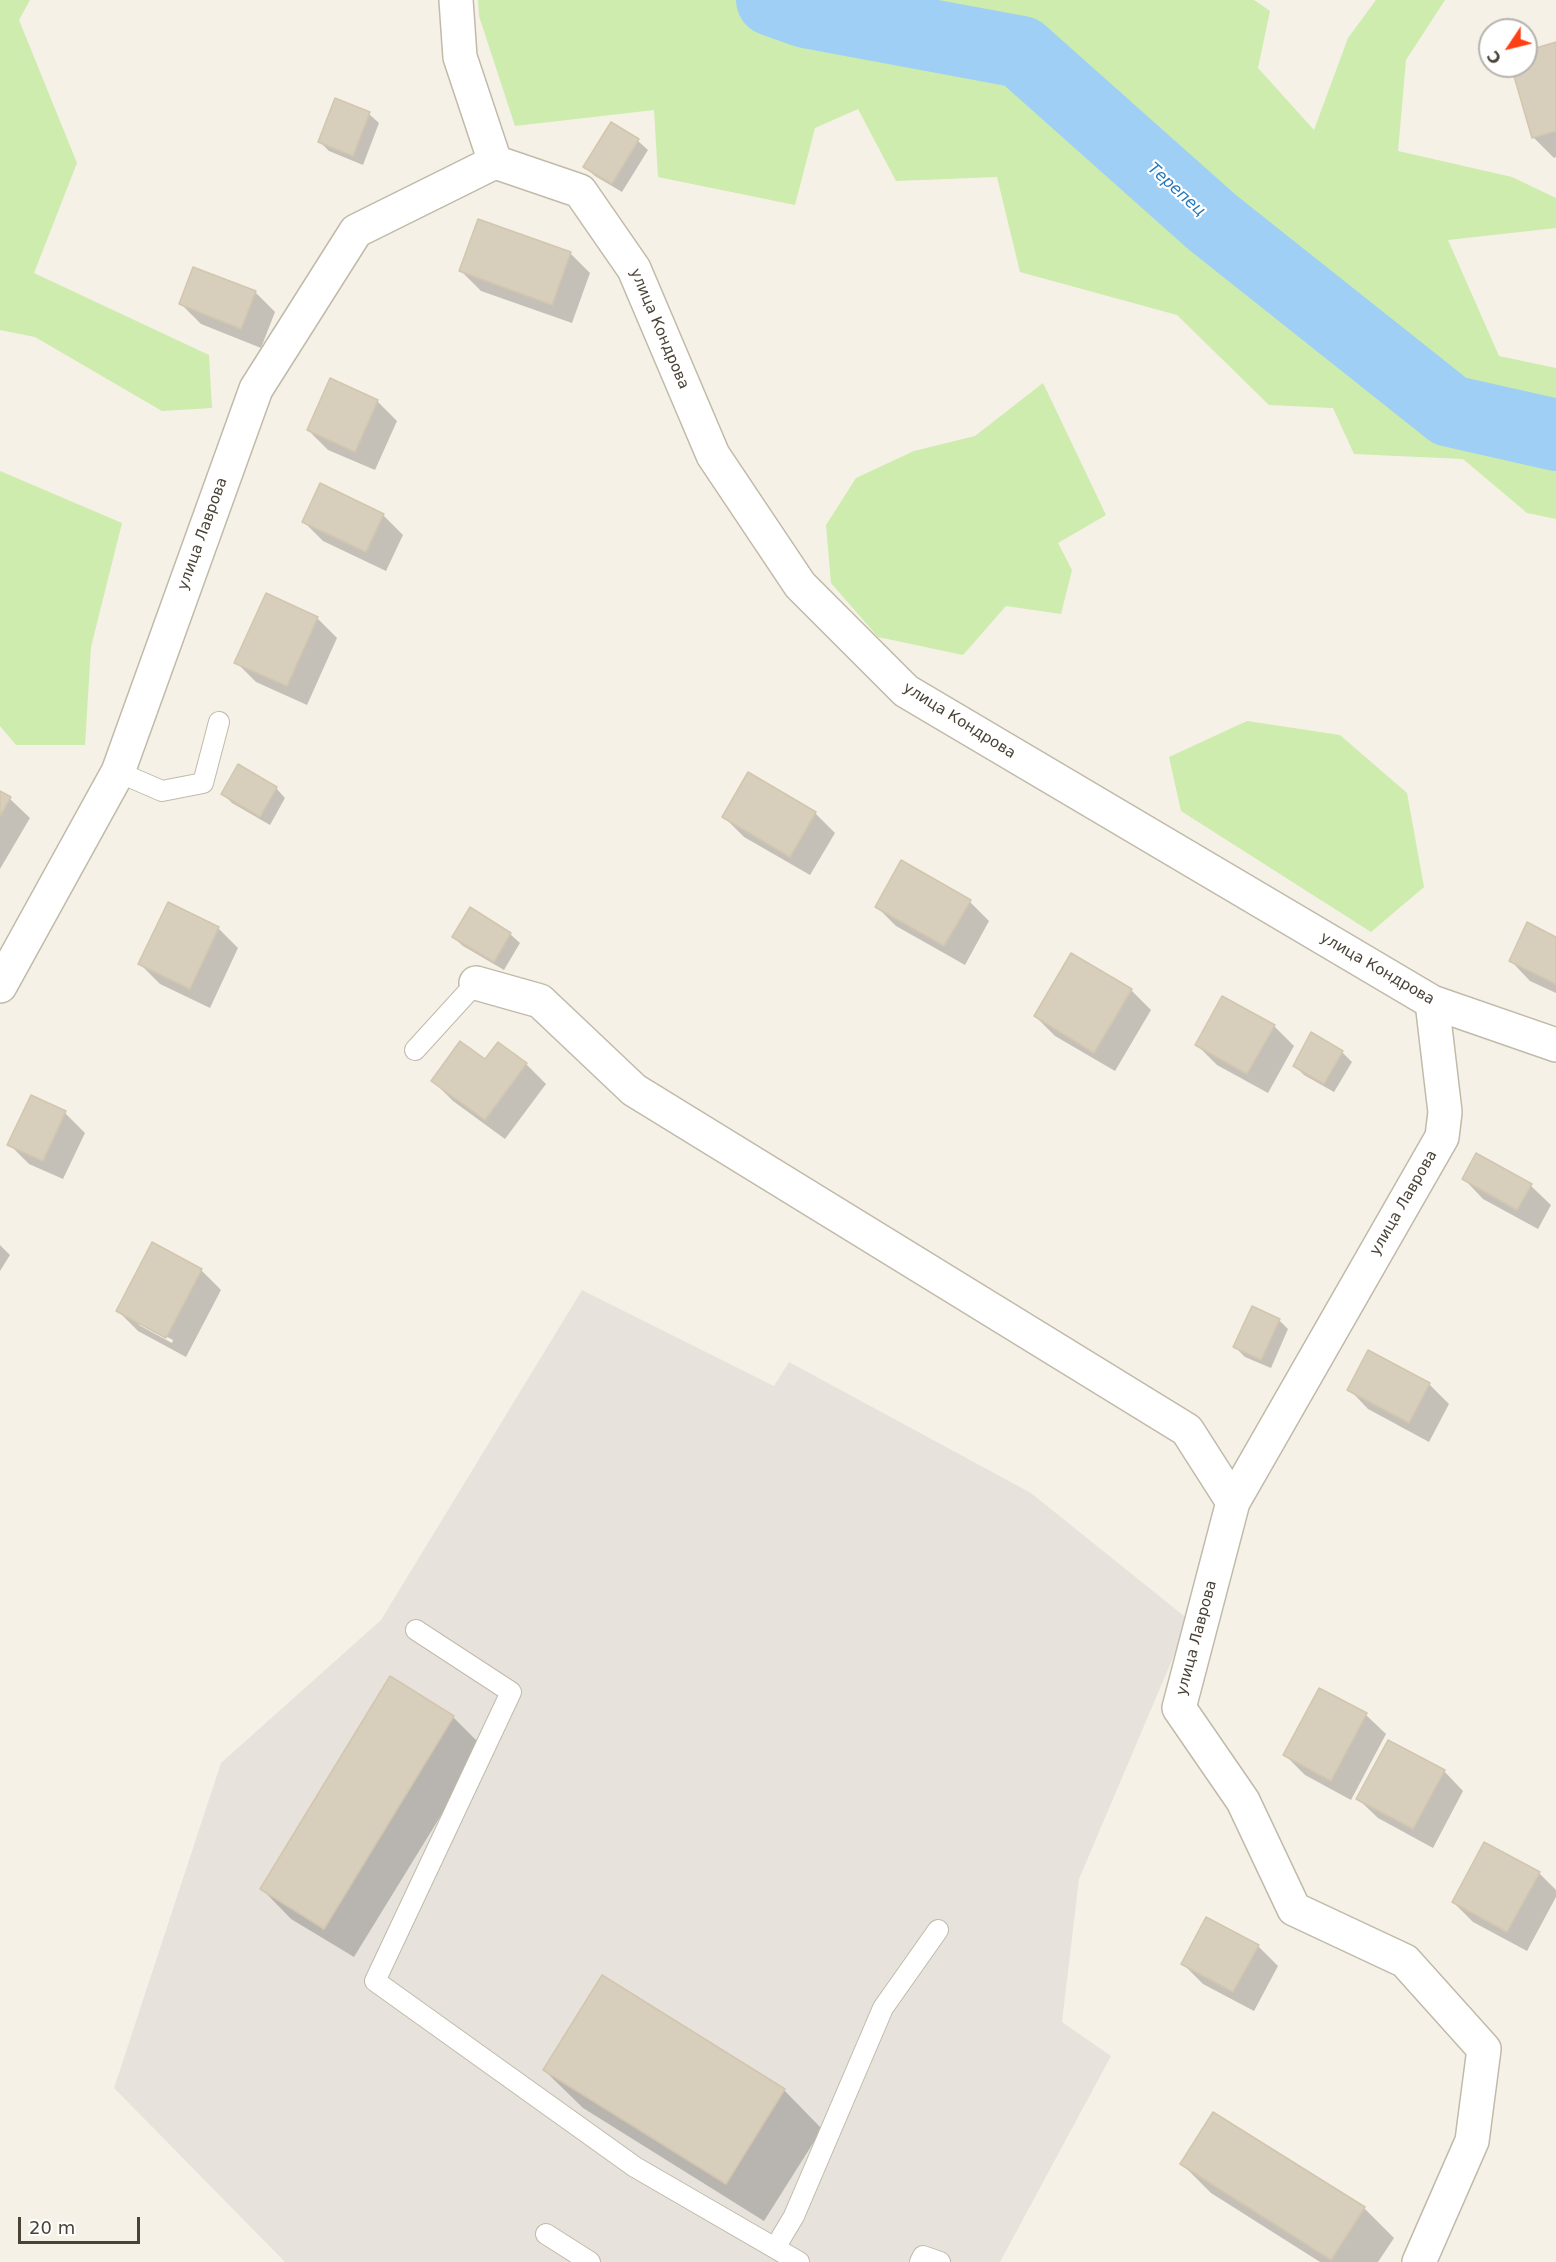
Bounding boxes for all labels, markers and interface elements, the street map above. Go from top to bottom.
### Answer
north arrow [1478,18,1538,78]
text: С [1483,47,1506,68]
water label: Терепец [1143,159,1209,221]
street label: улица Кондрова [625,266,693,392]
street label: улица Лаврова [174,475,232,593]
street label: улица Кондрова [899,679,1019,763]
street label: улица Кондрова [1317,929,1437,1009]
street label: улица Лаврова [1367,1147,1441,1259]
street label: улица Лаврова [1173,1578,1221,1698]
scale bar [21,2205,142,2243]
text: 20 m [29,2217,75,2238]

